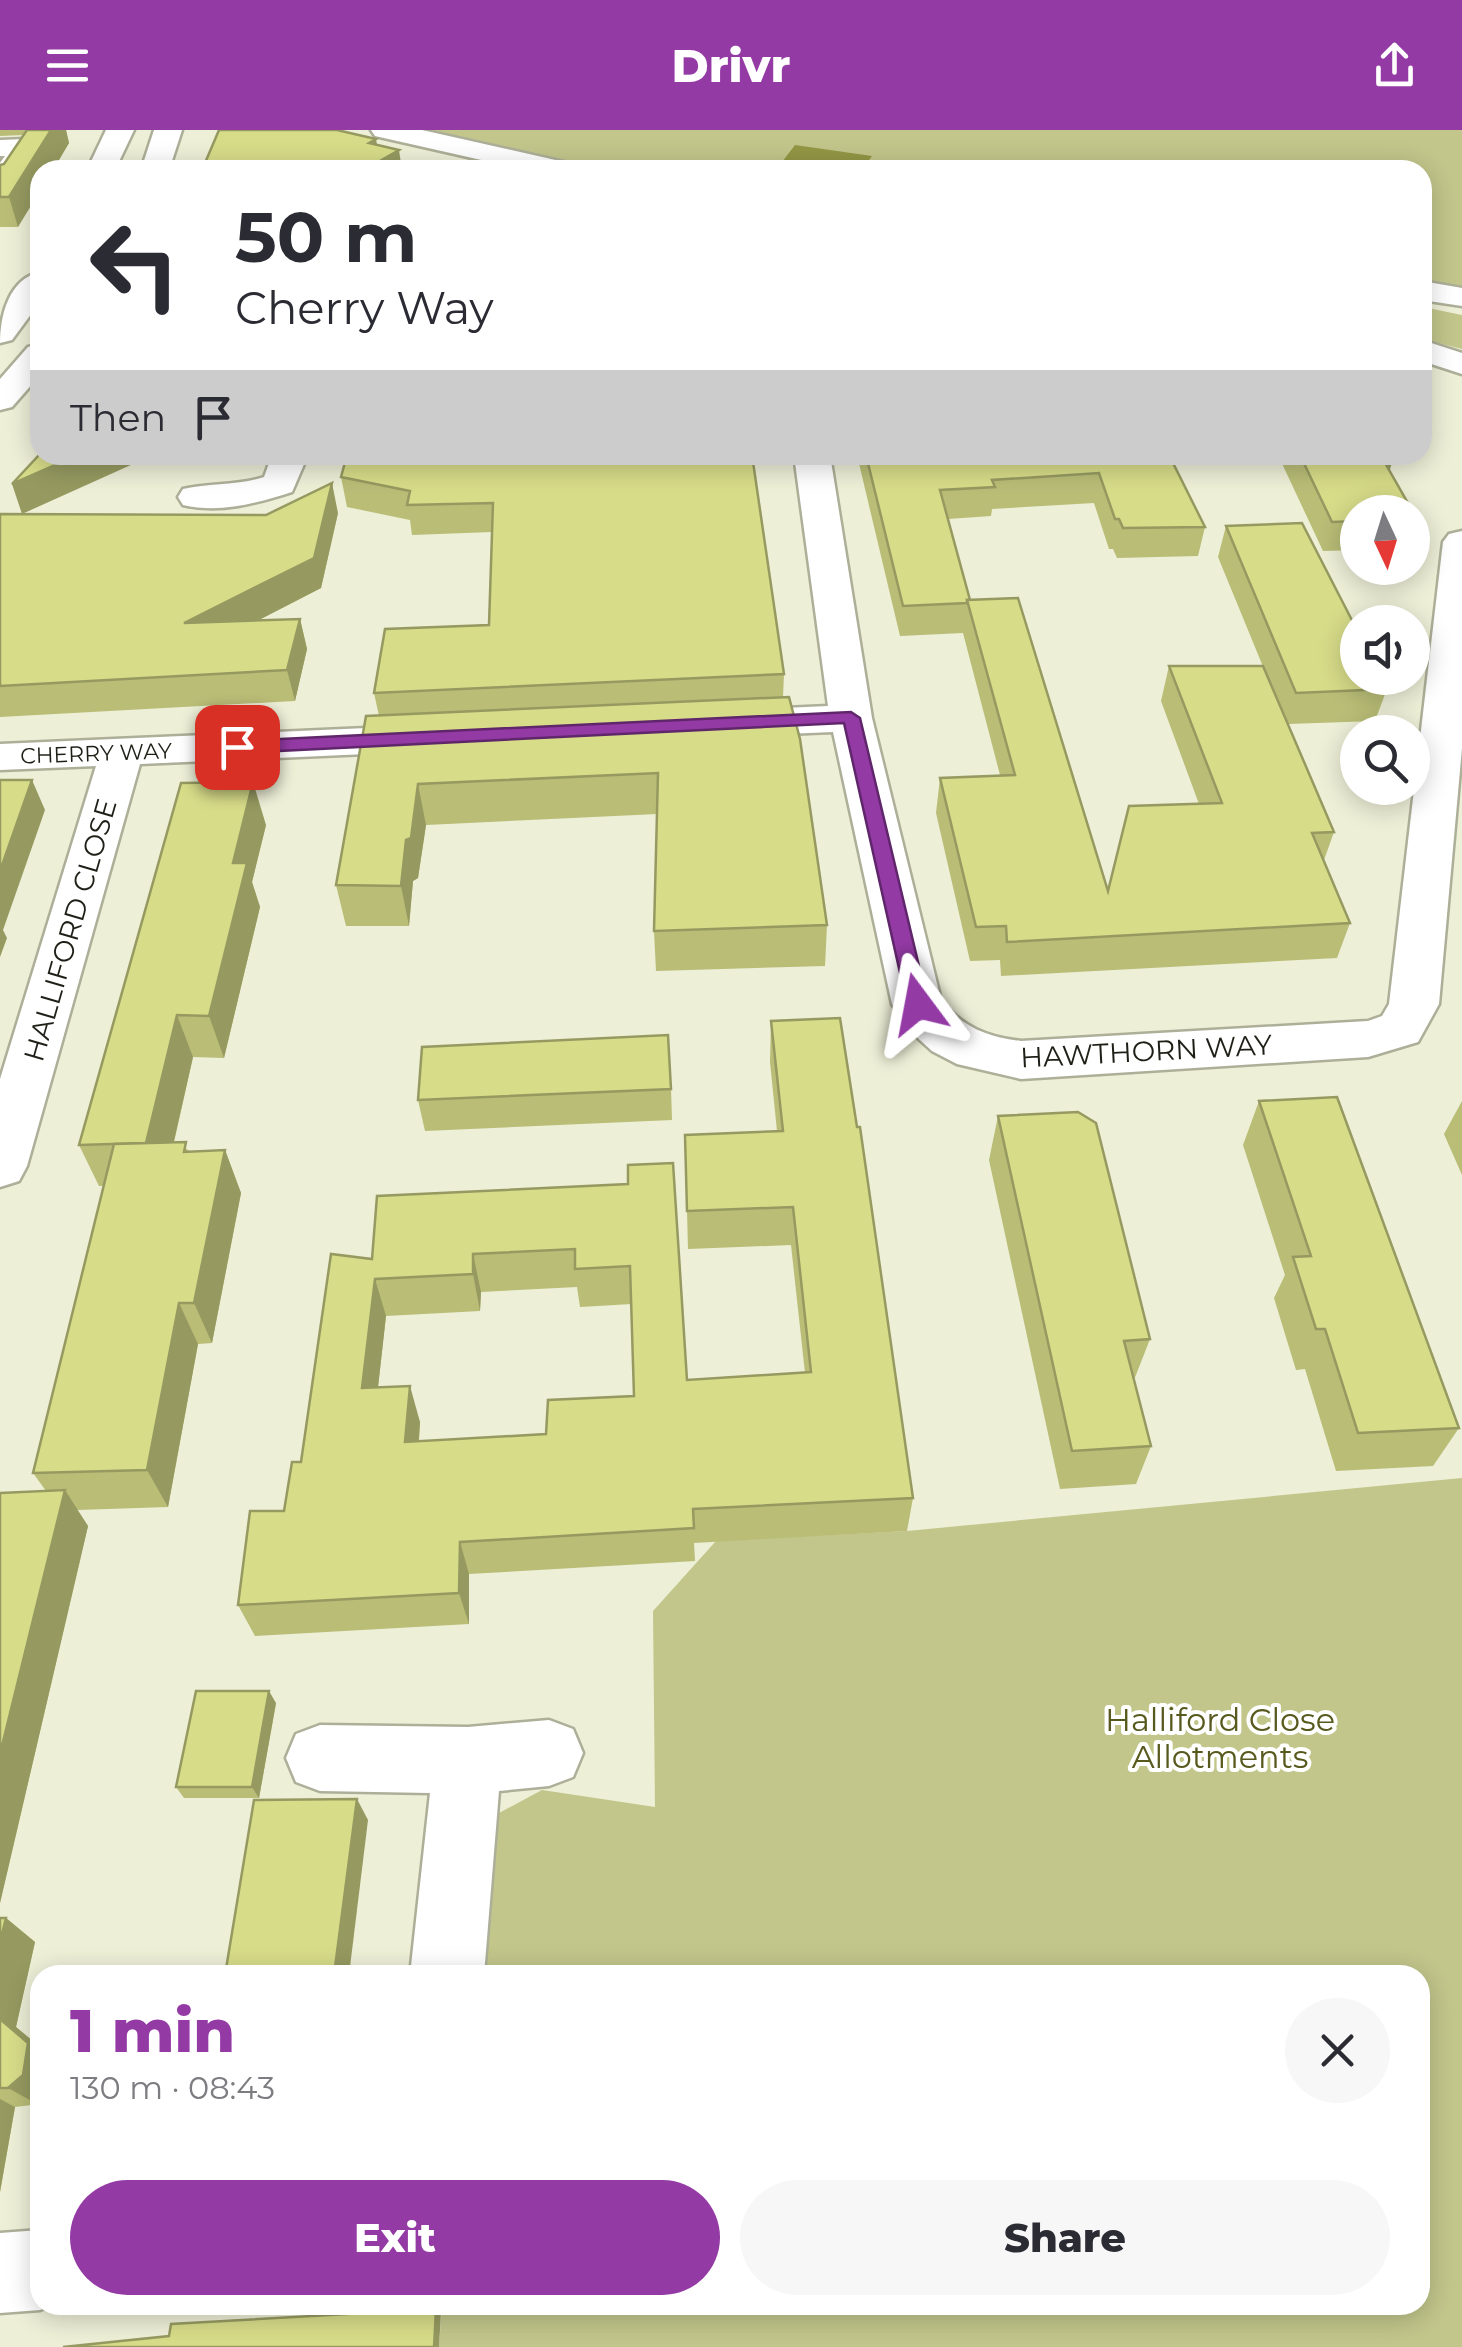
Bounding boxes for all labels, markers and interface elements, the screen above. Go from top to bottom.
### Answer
icon: menu [40,38,95,93]
text: Drivr [672,38,790,93]
icon: share [1367,38,1422,93]
text: 50 m [235,194,417,280]
icon: left [70,200,200,330]
text: Cherry Way [235,280,494,335]
icon: arrive [186,390,241,445]
text: Then [70,394,166,441]
north arrow [1340,495,1430,585]
map controls [1340,495,1430,805]
button: sound [1340,605,1430,695]
pin [195,705,280,790]
button: search [1340,715,1430,805]
icon: arrive [210,720,265,775]
street label: CHERRY WAY [20,737,172,770]
street label: HALLIFORD CLOSE [16,795,124,1065]
position arrow [866,952,970,1056]
street label: HAWTHORN WAY [1019,1027,1273,1075]
park label: Halliford Close Allotments [1105,1700,1335,1776]
text: 1 min [70,1994,235,2067]
button: close [1285,1998,1390,2103]
text: 130 m · 08:43 [70,2068,275,2107]
button: Exit [70,2180,720,2295]
button: Share [740,2180,1390,2295]

